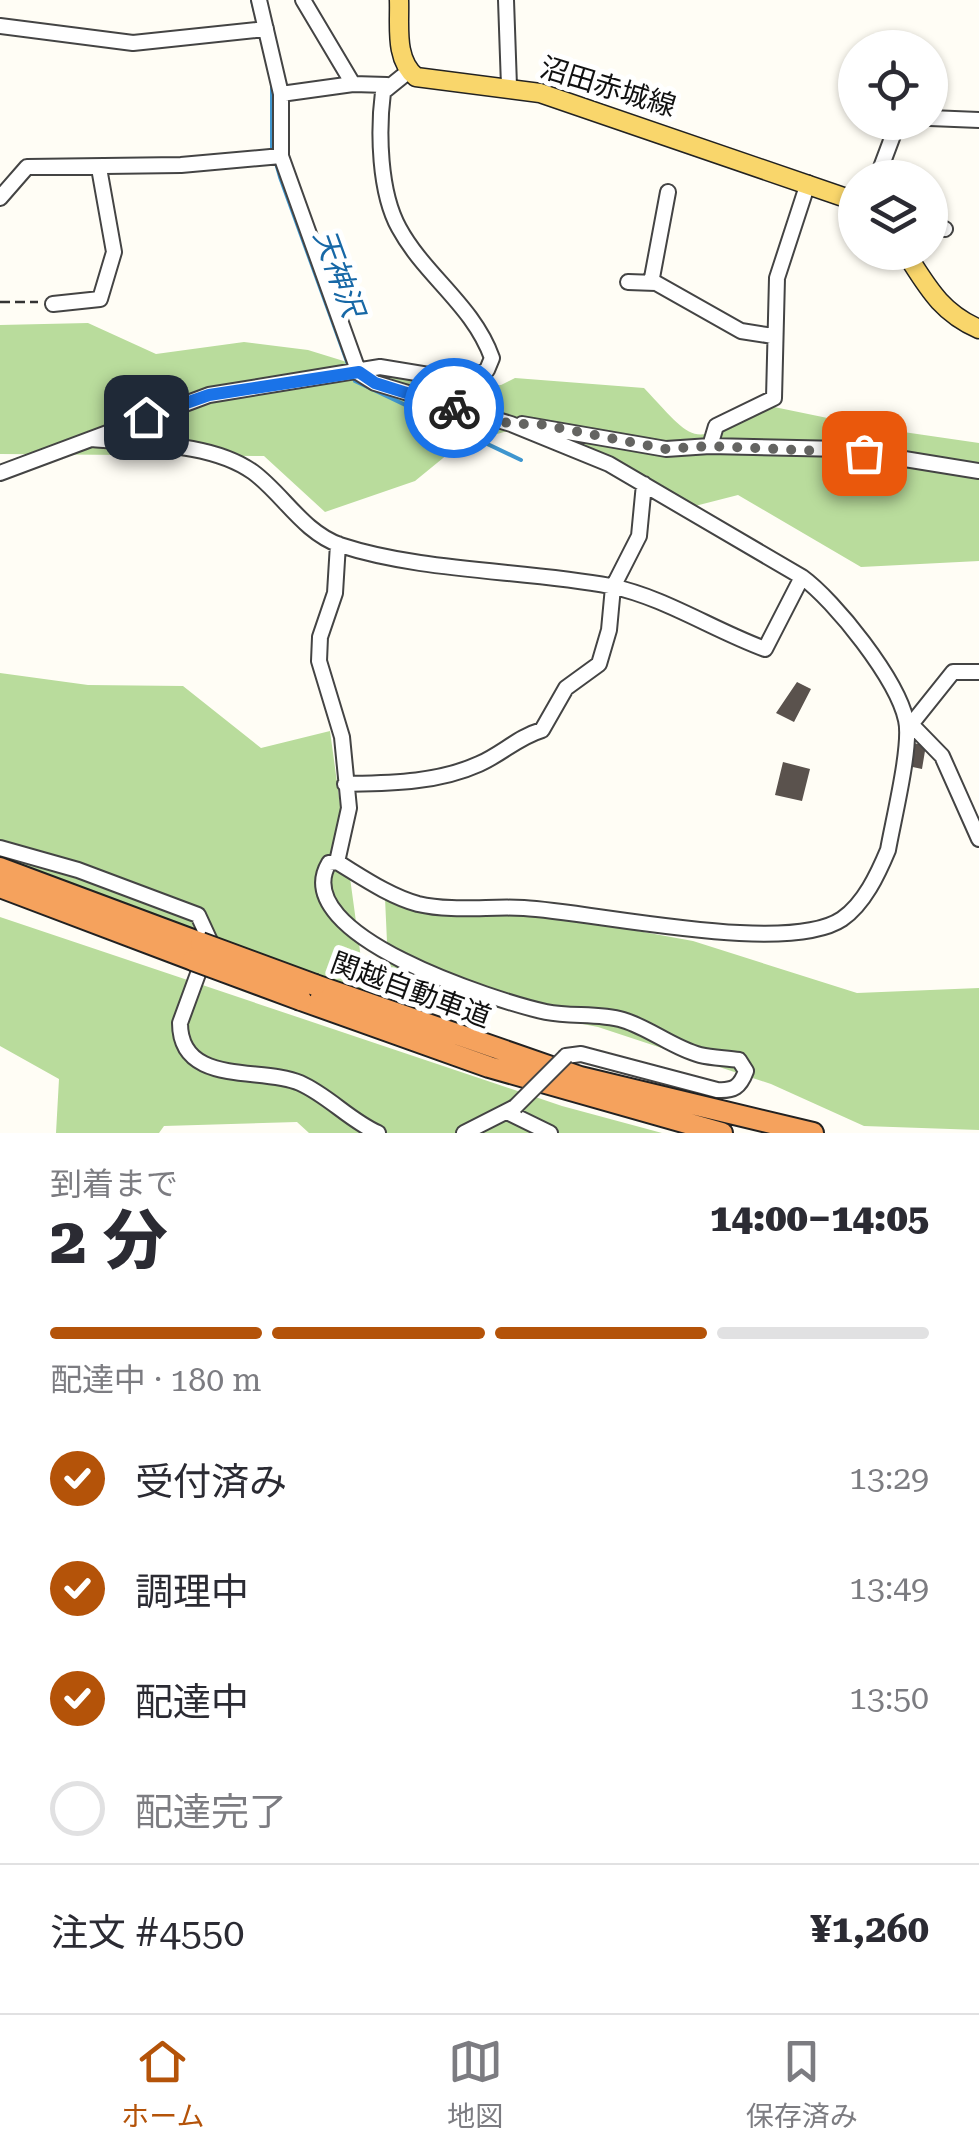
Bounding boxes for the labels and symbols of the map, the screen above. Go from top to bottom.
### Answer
street label: 沼田赤城線 [536,51,680,123]
water label: 天神沢 [307,225,372,325]
courier [404,358,504,458]
pin [104,375,189,460]
pin [822,411,907,496]
street label: 関越自動車道 [326,946,496,1034]

